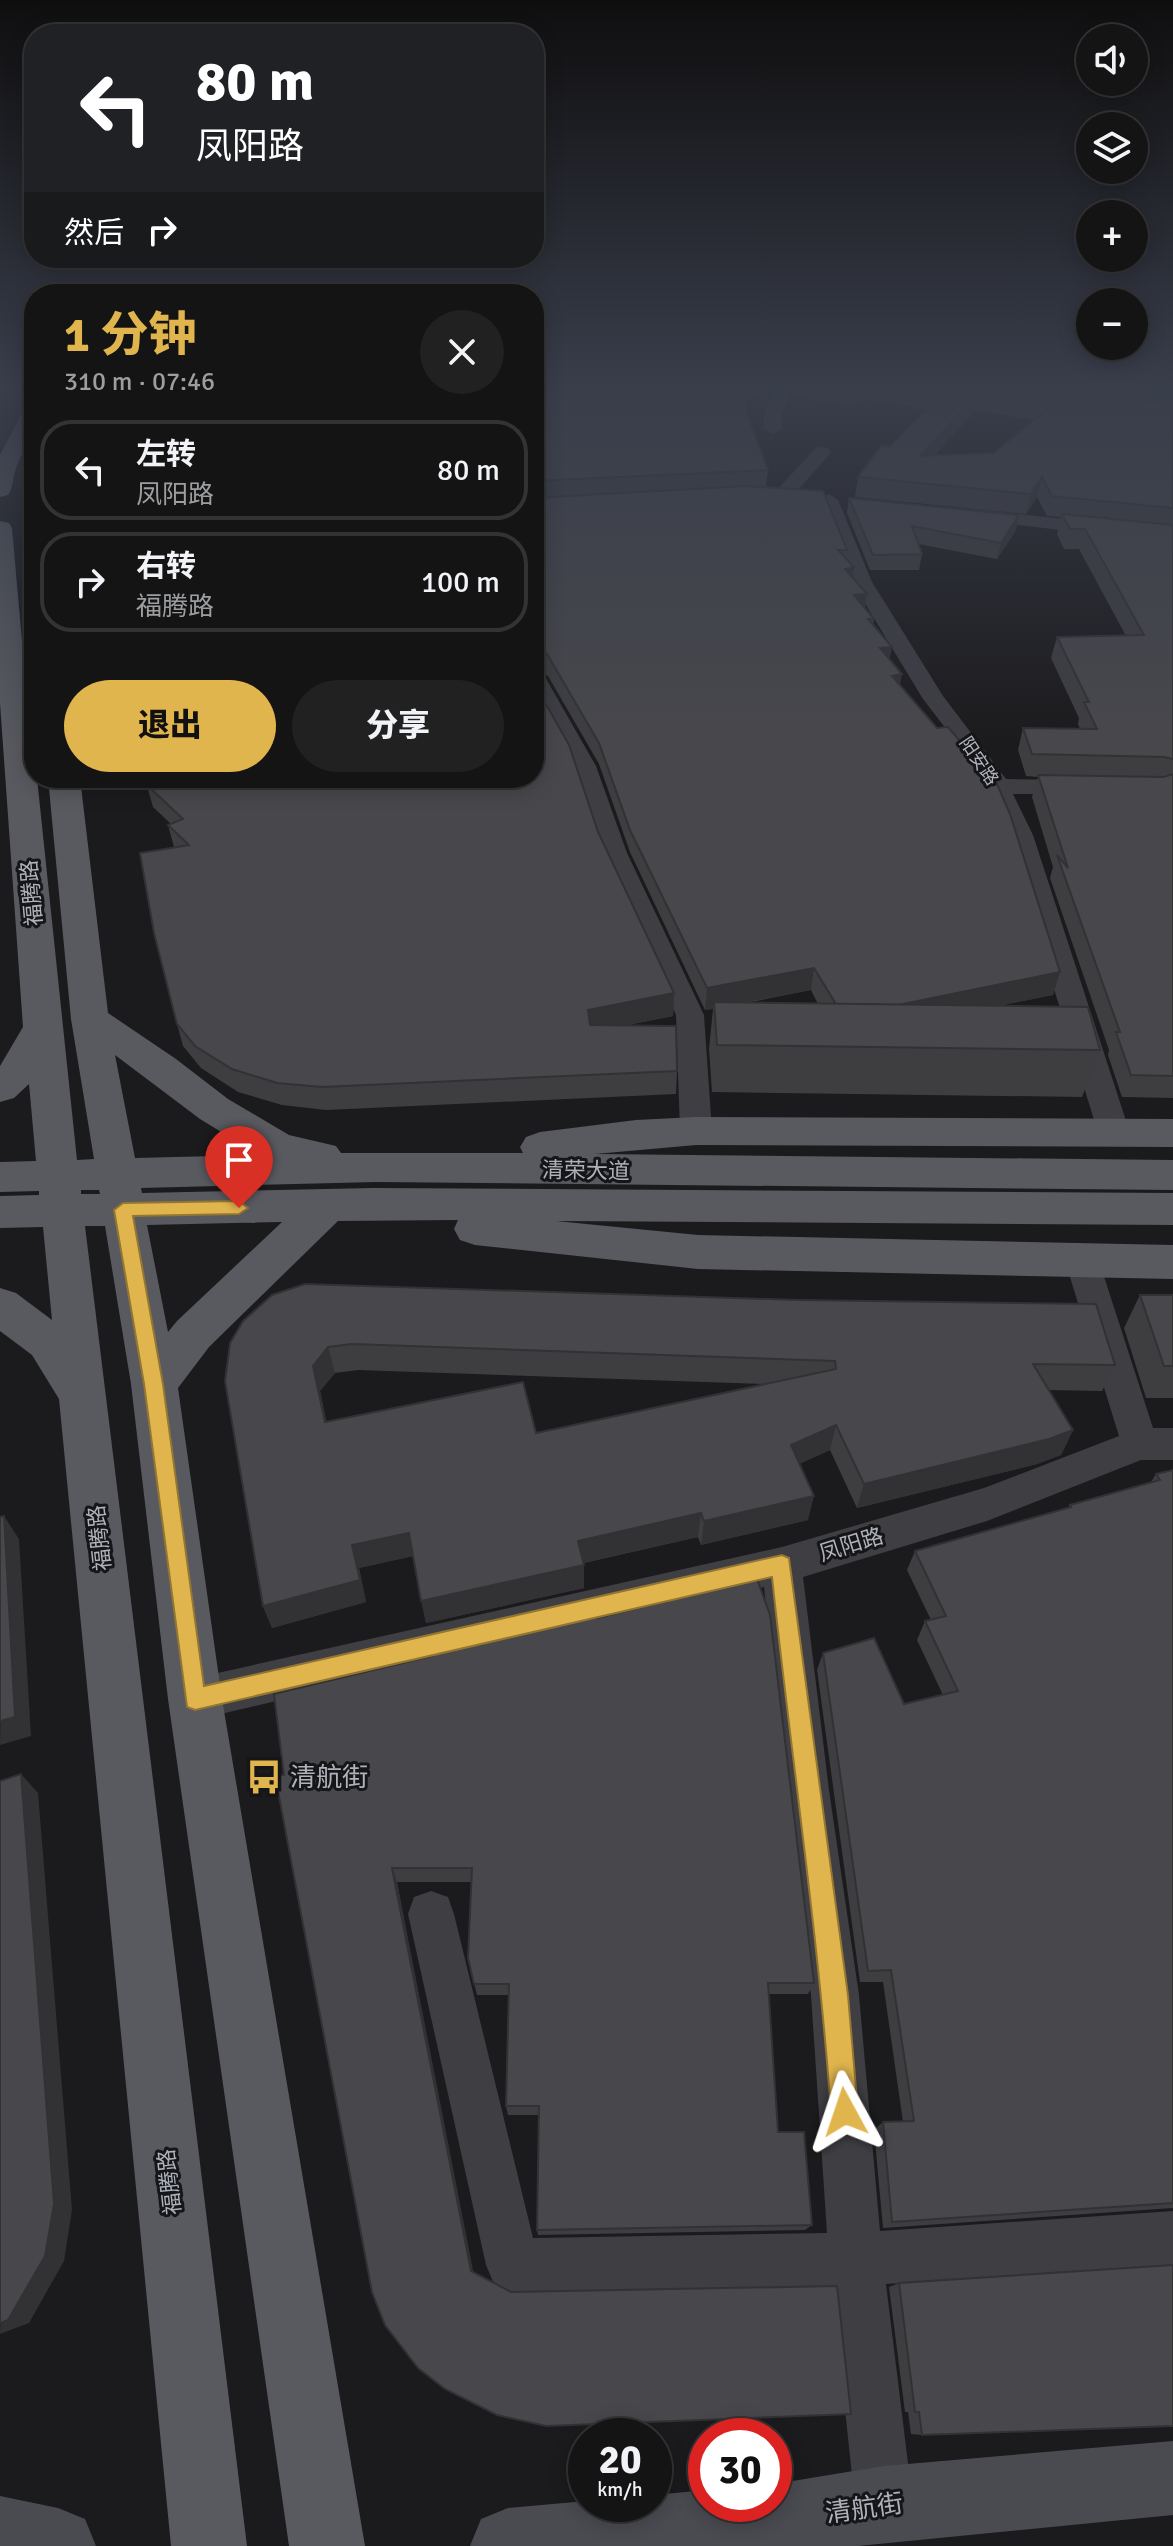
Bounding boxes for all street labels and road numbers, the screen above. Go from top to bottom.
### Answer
street label: 阳安路 [955,732,1003,790]
street label: 福腾路 [15,859,48,927]
street label: 清荣大道 [542,1156,630,1185]
street label: 福腾路 [83,1504,116,1572]
street label: 凤阳路 [816,1522,887,1567]
street label: 福腾路 [153,2148,186,2216]
street label: 清航街 [823,2488,905,2530]

